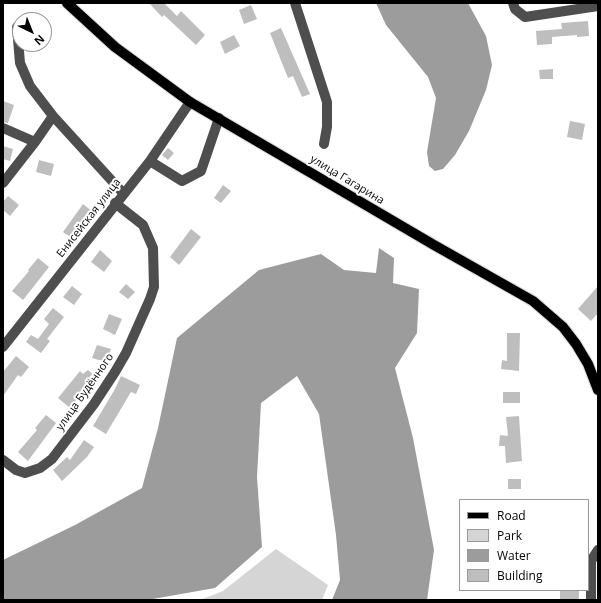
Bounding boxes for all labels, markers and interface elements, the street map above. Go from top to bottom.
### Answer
north arrow [12,12,52,52]
text: N [31,32,48,49]
street label: улица Гагарина [308,153,386,207]
street label: Енисейская улица [54,176,124,260]
street label: улица Будённого [53,351,117,433]
legend [459,499,589,591]
text: Road [497,507,526,524]
text: Park [497,527,522,544]
text: Water [497,547,531,564]
text: Building [497,567,542,584]

